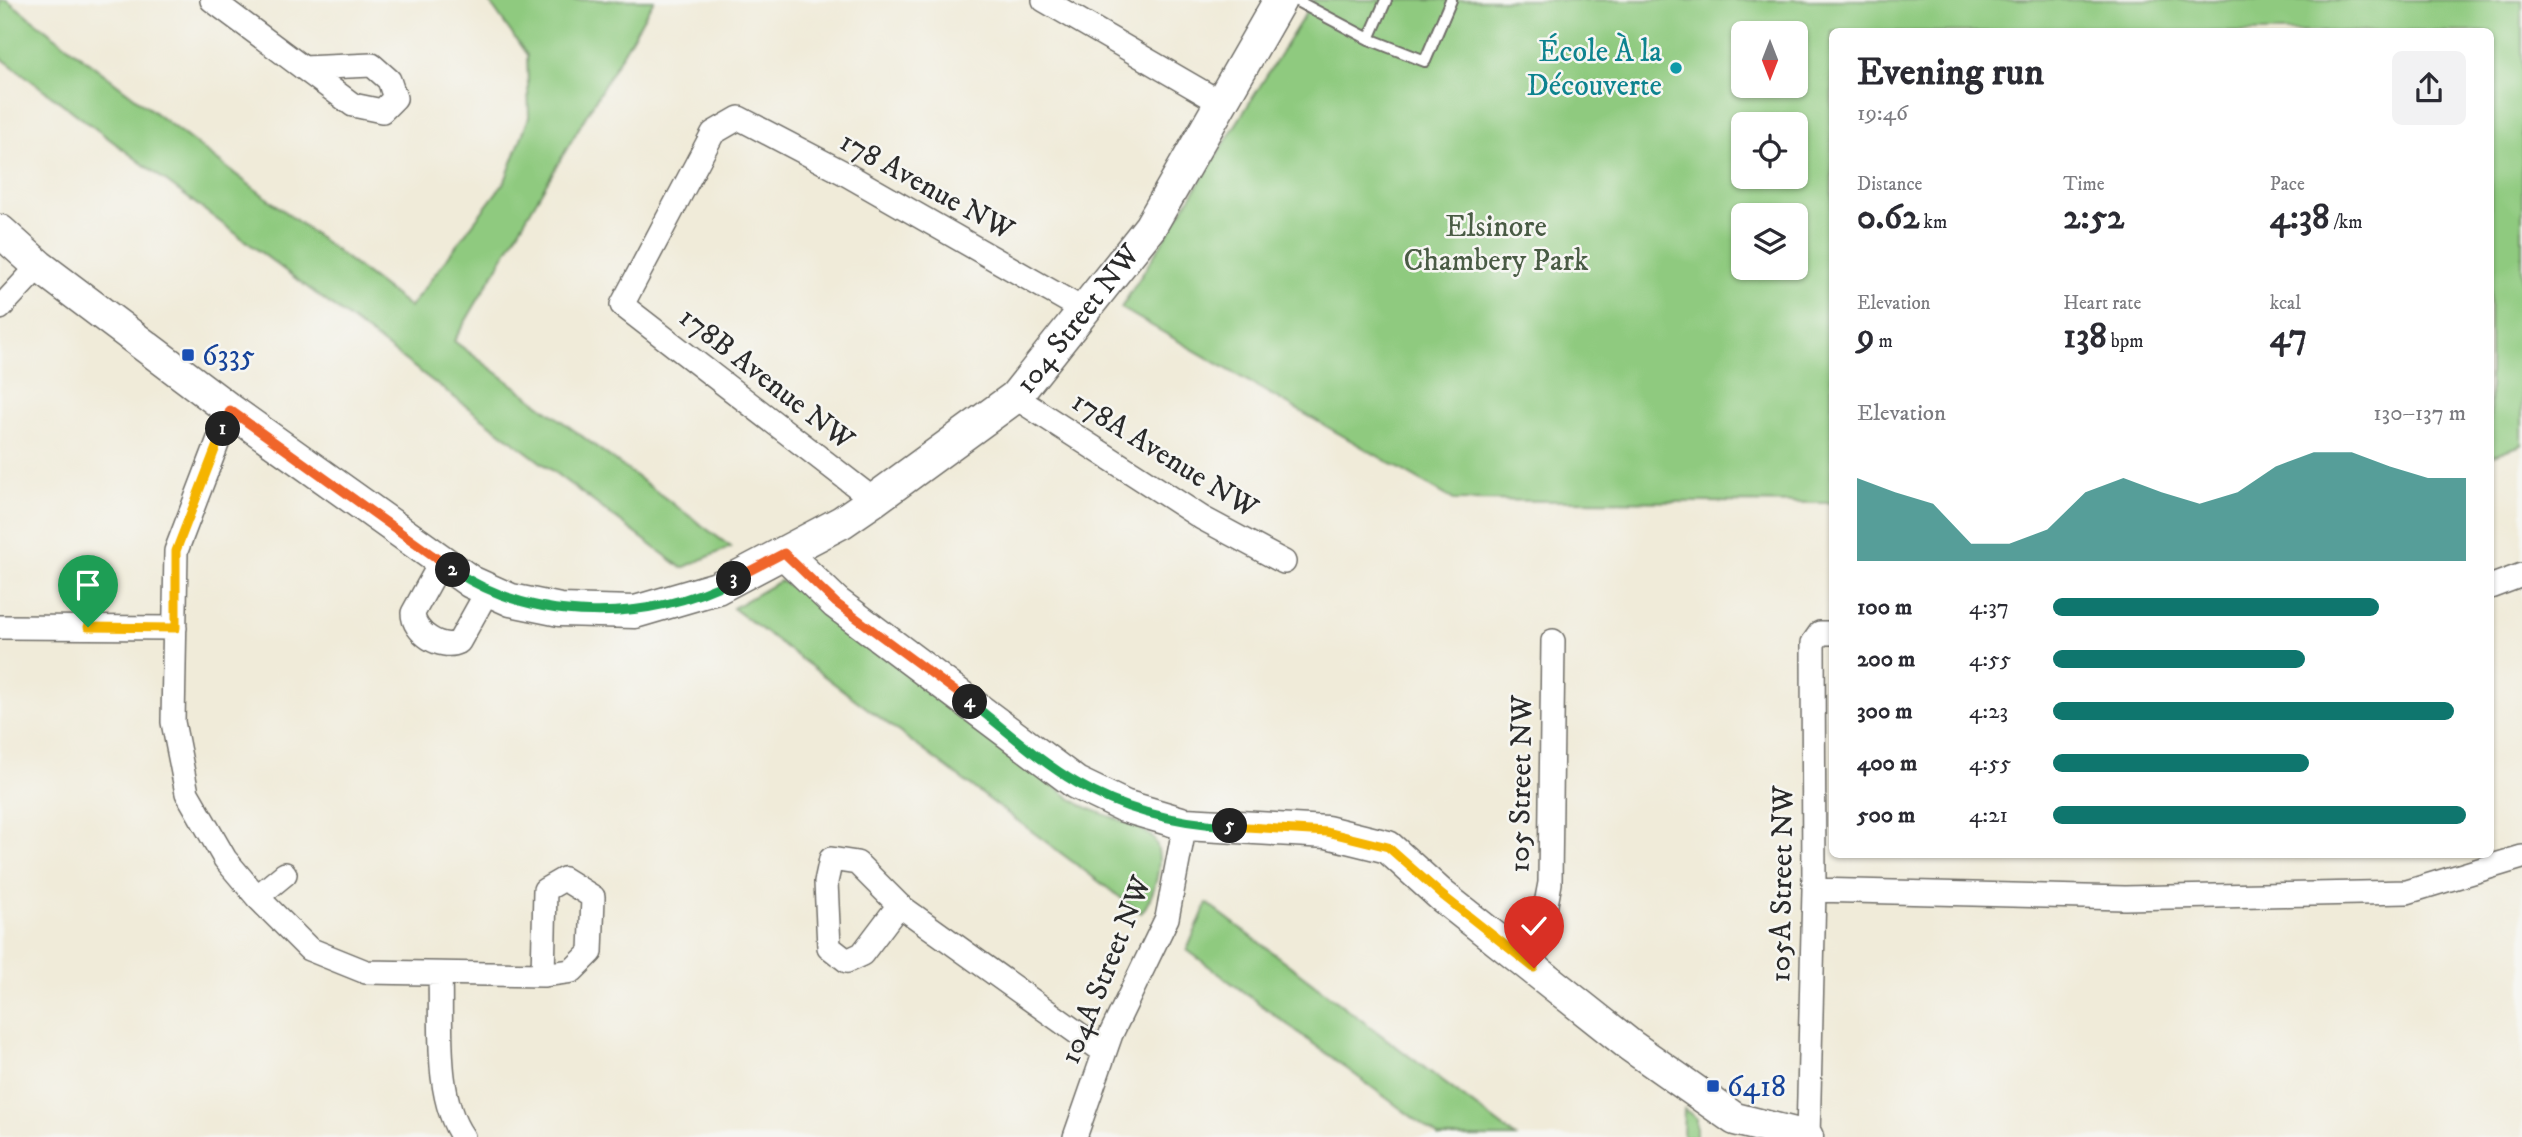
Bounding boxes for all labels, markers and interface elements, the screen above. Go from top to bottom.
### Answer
north arrow [1731,21,1808,98]
map controls [1731,21,1808,280]
place label: École À la Découverte [1526,32,1662,105]
text: Evening run [1857,49,2044,97]
button: share [2392,51,2466,125]
marker: École À la Découverte [1668,60,1684,76]
text: 19:46 [1857,99,1908,128]
button: locate [1731,112,1808,189]
street label: 178 Avenue NW [833,123,1020,250]
text: Distance [1857,173,1922,196]
text: Time [2063,173,2105,196]
text: Pace [2270,173,2305,196]
text: 0.62 [1857,196,1920,240]
text: 2:52 [2063,196,2124,240]
text: 4:38 [2270,196,2330,240]
button: layers [1731,203,1808,280]
park label: Elsinore Chambery Park [1403,209,1589,280]
text: km [1920,211,1947,234]
text: /km [2330,211,2362,234]
street label: 104 Street NW [1008,237,1149,402]
text: Elevation [1857,292,1931,315]
text: Heart rate [2063,292,2141,315]
text: kcal [2270,292,2301,315]
street label: 178B Avenue NW [671,299,862,459]
text: 9 [1857,315,1874,359]
text: 138 [2063,315,2107,359]
text: 47 [2270,315,2307,359]
text: m [1874,330,1893,353]
text: bpm [2107,330,2144,353]
place label: 6335 [202,338,255,375]
marker: 6335 [180,347,196,363]
street label: 178A Avenue NW [1064,383,1265,528]
text: Elevation [1857,399,1946,428]
text: 130–137 m [2373,399,2466,428]
pin: 1 [206,412,241,446]
text: 1 [219,417,226,440]
pin: 2 [435,552,470,588]
pin [58,555,118,627]
text: 2 [448,558,457,581]
pin: 3 [716,562,752,596]
icon: arrive [69,566,107,604]
text: 3 [730,567,737,590]
text: 100 m [1857,593,1912,622]
text: 4:37 [1969,593,2009,622]
text: 200 m [1857,645,1915,674]
text: 4:55 [1969,645,2011,674]
pin: 4 [953,684,988,720]
text: 4 [964,690,975,713]
street label: 105 Street NW [1501,694,1542,873]
text: 300 m [1857,697,1913,726]
text: 4:23 [1969,697,2008,726]
text: 400 m [1857,749,1917,778]
text: 4:55 [1969,749,2011,778]
street label: 105A Street NW [1762,785,1803,983]
text: 500 m [1857,801,1915,830]
text: 4:21 [1969,801,2008,830]
pin: 5 [1212,808,1248,844]
text: 5 [1225,814,1234,837]
street label: 104A Street NW [1052,871,1161,1070]
pin [1504,896,1564,968]
icon: check [1515,907,1553,945]
place label: 6418 [1727,1069,1786,1106]
marker: 6418 [1705,1078,1721,1094]

